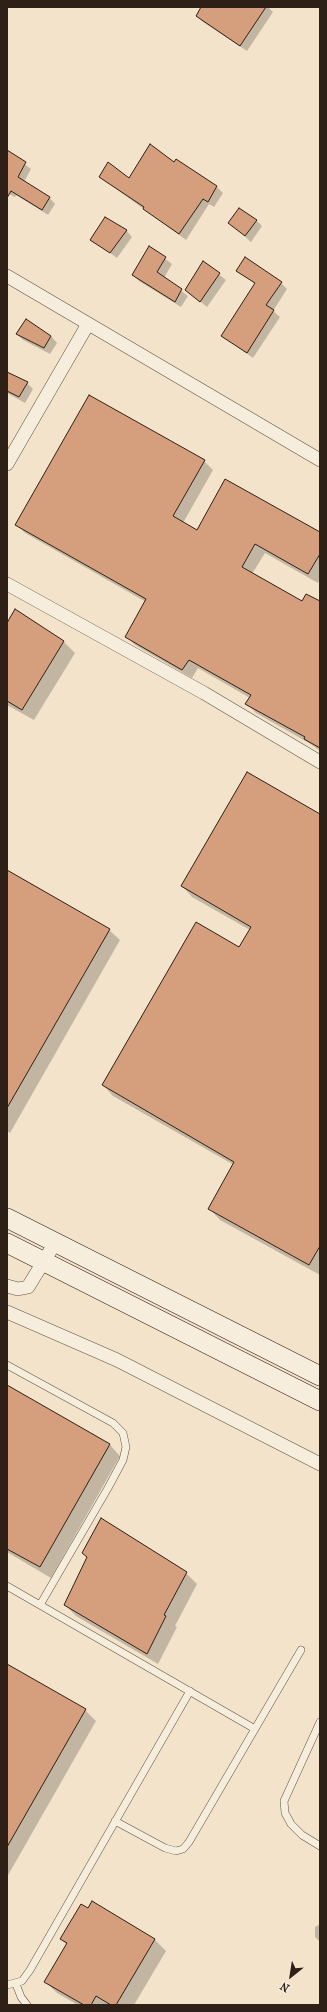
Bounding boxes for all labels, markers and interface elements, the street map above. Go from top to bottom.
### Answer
north arrow [271,1956,311,1996]
text: N [278,1979,292,1995]

